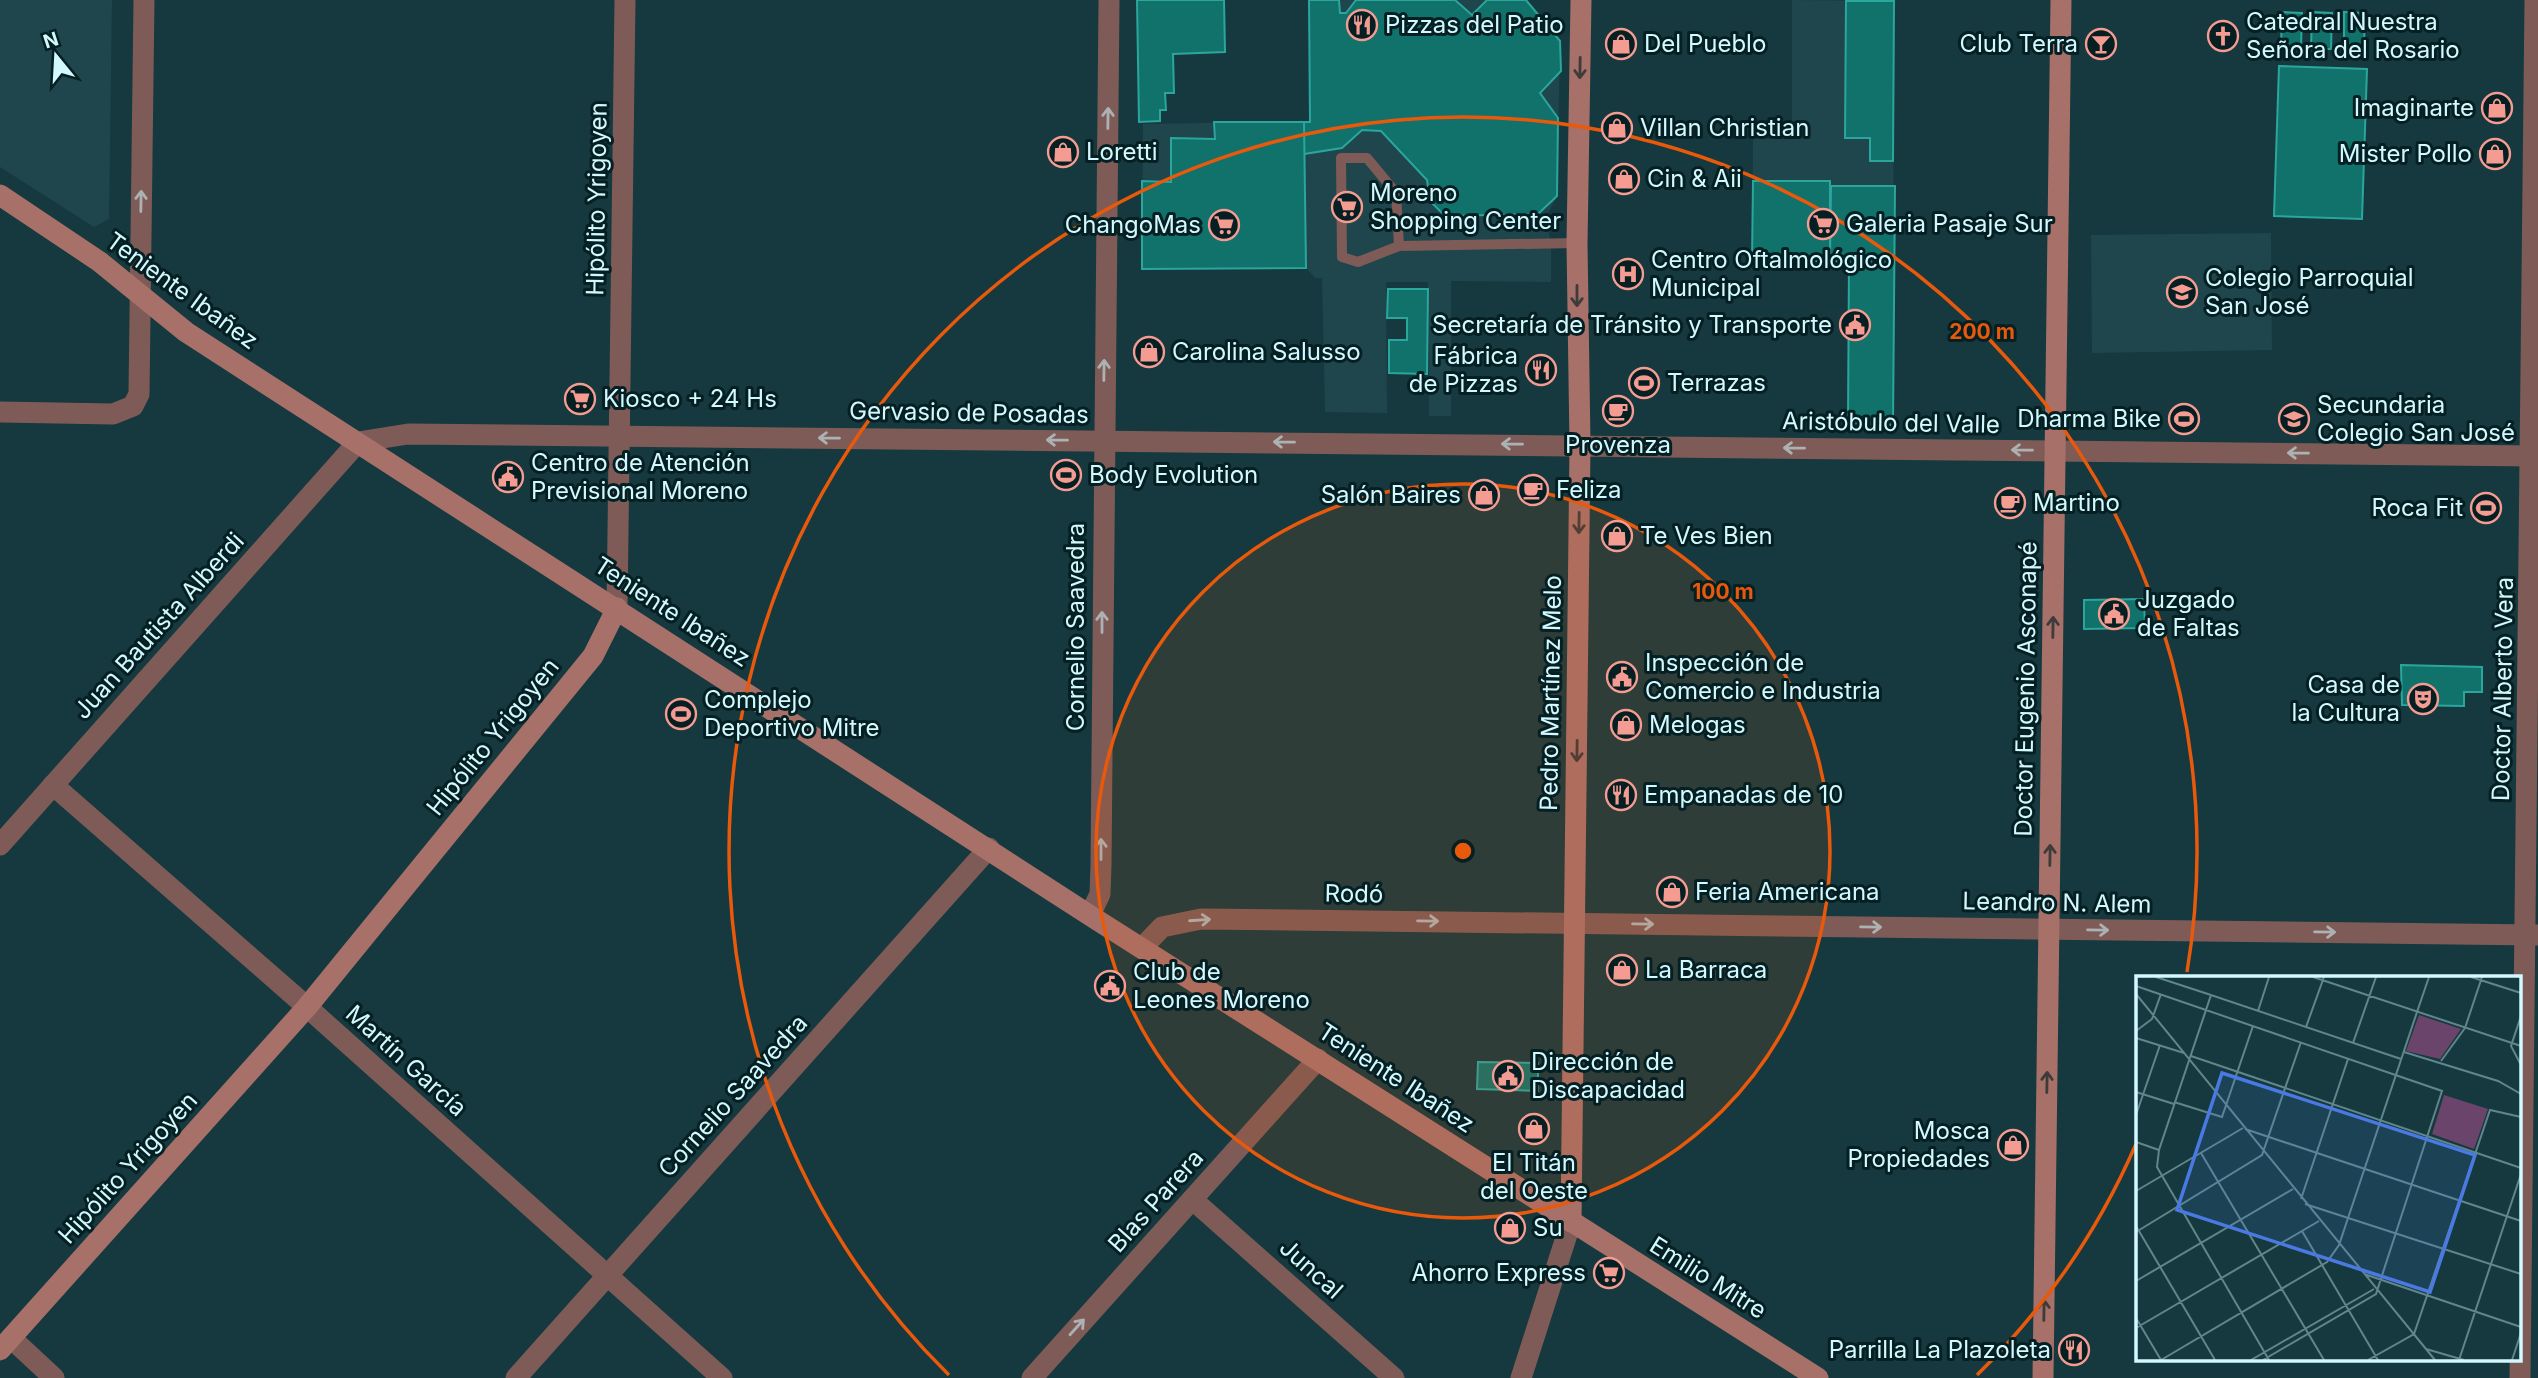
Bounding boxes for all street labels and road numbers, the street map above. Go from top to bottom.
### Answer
street label: Hipólito Yrigoyen [580,102,613,296]
street label: Teniente Ibañez [101,226,264,355]
street label: Gervasio de Posadas [849,396,1089,429]
street label: Aristóbulo del Valle [1782,406,2000,439]
street label: Cornelio Saavedra [1061,523,1090,731]
street label: Juan Bautista Alberdi [67,527,250,725]
street label: Doctor Eugenio Asconapé [2008,541,2043,837]
street label: Teniente Ibañez [589,550,756,673]
street label: Pedro Martínez Melo [1534,575,1567,811]
street label: Doctor Alberto Vera [2486,577,2519,801]
street label: Hipólito Yrigoyen [420,652,565,821]
street label: Rodó [1324,878,1384,909]
street label: Leandro N. Alem [1962,886,2152,919]
street label: Martín García [340,999,473,1122]
street label: Cornelio Saavedra [652,1008,813,1183]
street label: Teniente Ibañez [1313,1016,1480,1139]
street label: Hipólito Yrigoyen [52,1086,203,1249]
street label: Blas Parera [1102,1143,1209,1258]
street label: Emilio Mitre [1645,1230,1772,1325]
street label: Juncal [1274,1233,1349,1305]

